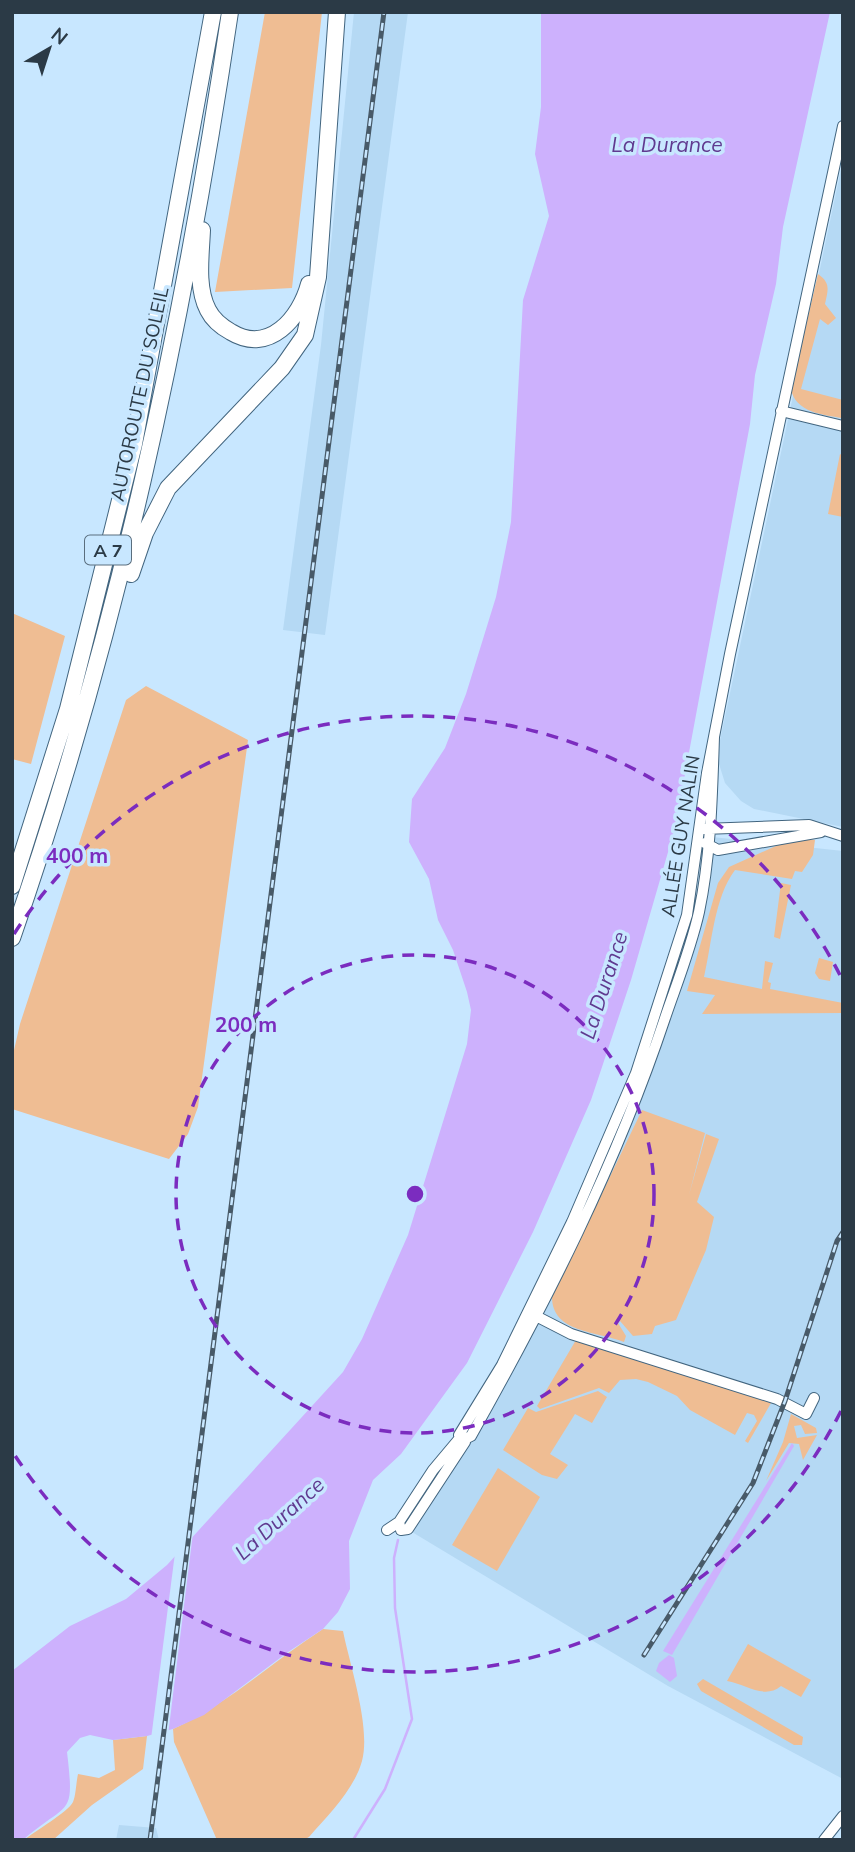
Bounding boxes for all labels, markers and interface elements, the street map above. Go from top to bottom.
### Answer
north arrow [14,14,84,84]
text: N [47,22,73,50]
water label: La Durance [611,131,723,157]
street label: AUTOROUTE DU SOLEIL [105,284,174,503]
road number: A 7 [85,536,131,564]
street label: ALLÉE GUY NALIN [655,753,705,919]
text: 400 m [46,842,108,868]
water label: La Durance [573,928,633,1042]
text: 200 m [215,1011,277,1037]
centre of rings [403,1182,427,1206]
water label: La Durance [229,1471,329,1565]

